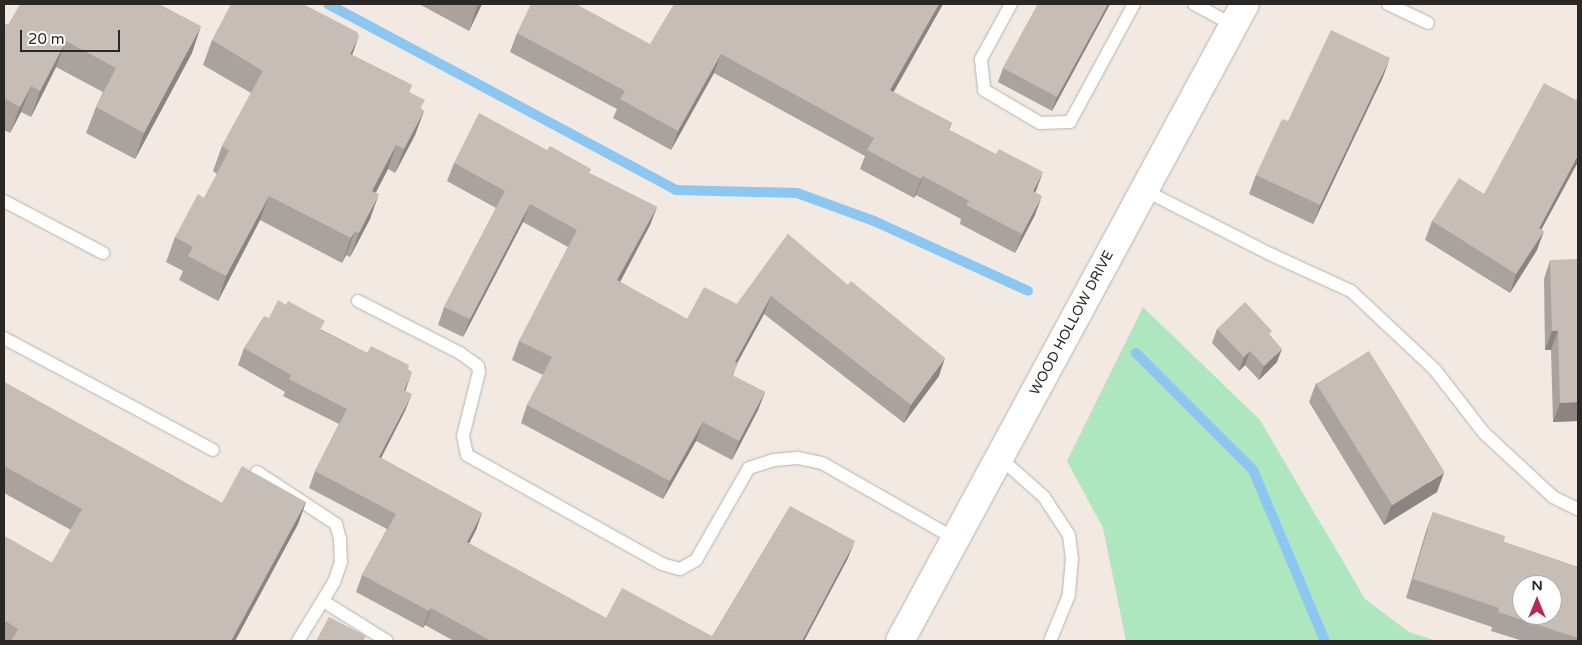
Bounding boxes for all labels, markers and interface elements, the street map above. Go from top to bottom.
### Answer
scale bar [22,20,122,52]
text: 20 m [28,30,65,48]
street label: WOOD HOLLOW DRIVE [1027,248,1117,398]
north arrow [1512,575,1562,625]
text: N [1531,577,1543,594]

